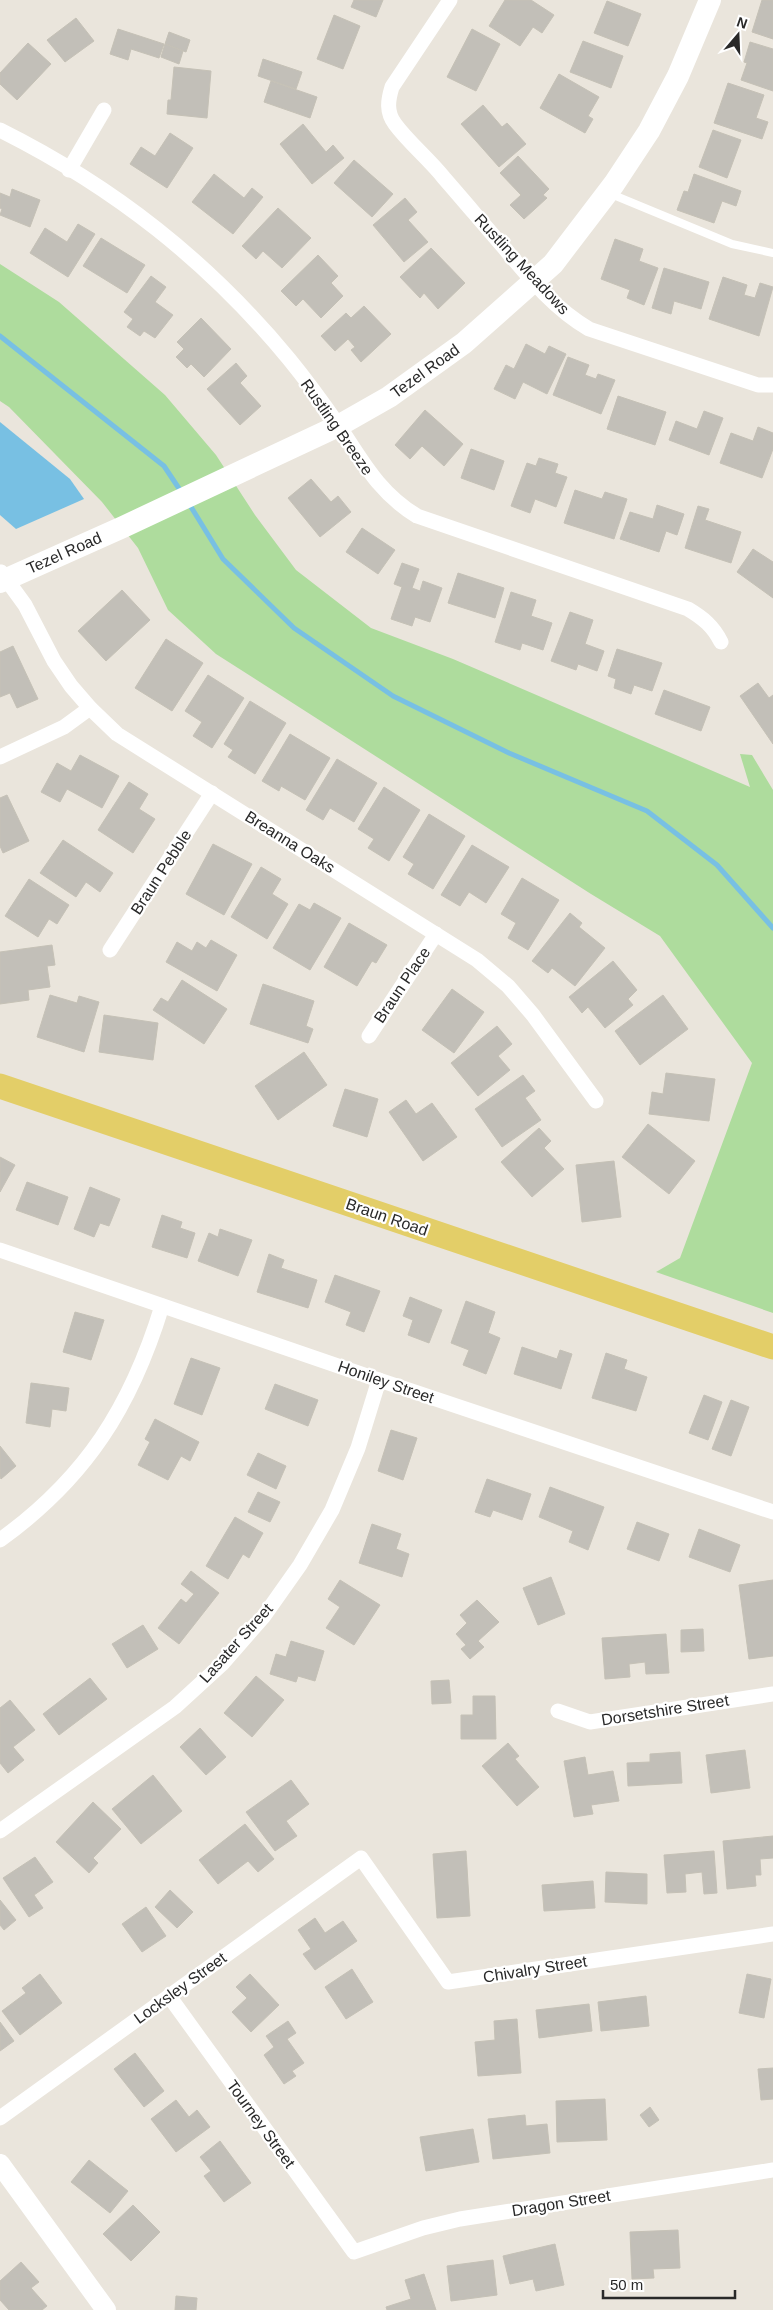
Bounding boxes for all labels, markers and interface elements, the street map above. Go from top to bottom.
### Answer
north arrow [713,10,763,60]
text: N [735,13,750,32]
street label: Rustling Meadows [471,210,573,318]
street label: Tezel Road [388,341,462,401]
street label: Rustling Breeze [298,376,376,478]
street label: Tezel Road [24,529,104,577]
street label: Breanna Oaks [242,808,338,876]
street label: Braun Pebble [127,827,195,917]
street label: Braun Place [371,944,433,1026]
street label: Braun Road [344,1195,430,1239]
street label: Honiley Street [336,1358,437,1407]
street label: Lasater Street [196,1600,276,1686]
street label: Dorsetshire Street [600,1691,731,1728]
street label: Locksley Street [131,1949,230,2027]
street label: Chivalry Street [482,1952,589,1986]
street label: Tourney Street [224,2077,299,2172]
street label: Dragon Street [510,2187,612,2219]
scale bar [603,2268,736,2300]
text: 50 m [610,2276,643,2293]

